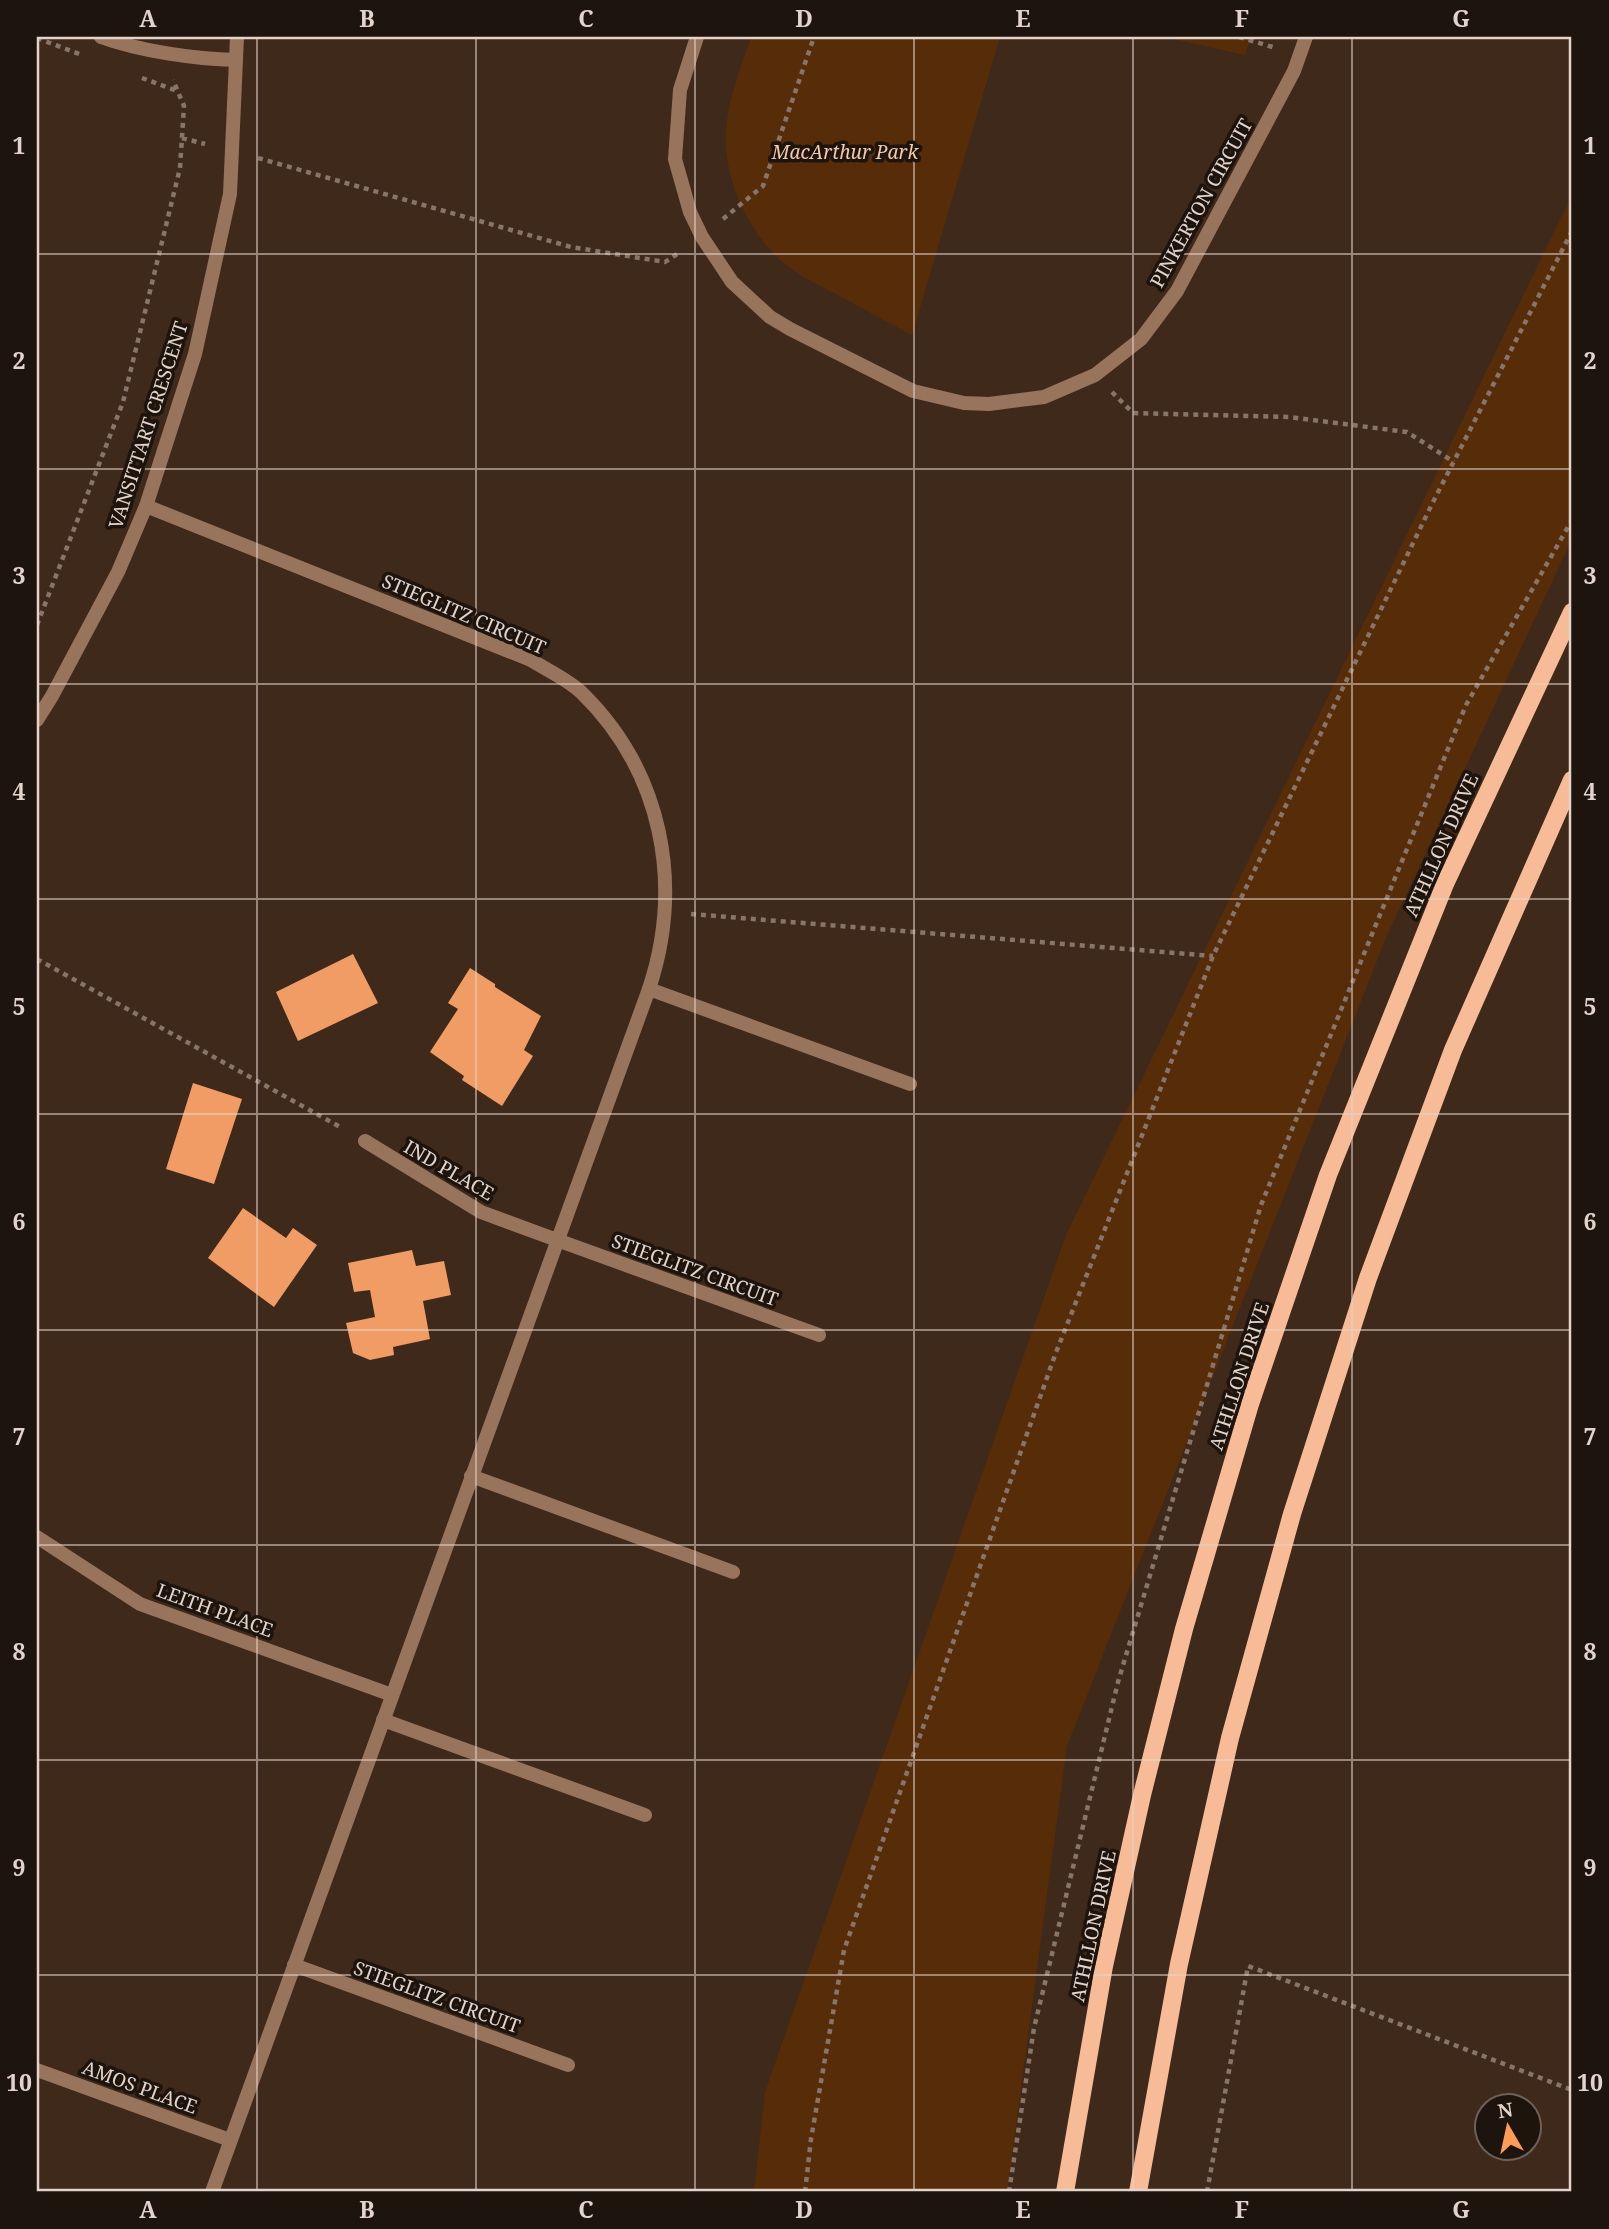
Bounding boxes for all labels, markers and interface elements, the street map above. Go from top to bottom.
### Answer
text: A [139,2,157,34]
text: B [359,2,375,34]
text: C [578,2,594,34]
text: D [795,2,813,34]
text: E [1015,2,1031,34]
text: F [1235,2,1249,34]
text: G [1452,2,1470,34]
street label: PINKERTON CIRCUIT [1144,113,1258,292]
text: 1 [13,129,26,161]
text: 1 [1584,129,1597,161]
park label: MacArthur Park [771,139,919,165]
street label: VANSITTART CRESCENT [102,318,194,532]
text: 2 [13,344,26,376]
text: 2 [1584,344,1597,376]
text: 3 [13,559,26,591]
text: 3 [1584,559,1597,591]
street label: STIEGLITZ CIRCUIT [378,568,550,660]
street label: ATHLLON DRIVE [1398,769,1484,921]
text: 4 [13,775,26,807]
text: 4 [1584,775,1597,807]
text: 5 [13,990,26,1022]
text: 5 [1584,990,1597,1022]
street label: IND PLACE [399,1134,499,1206]
text: 6 [13,1205,26,1237]
text: 6 [1584,1205,1597,1237]
street label: STIEGLITZ CIRCUIT [608,1228,782,1312]
street label: ATHLLON DRIVE [1203,1299,1275,1453]
text: 7 [13,1420,26,1452]
text: 7 [1584,1420,1597,1452]
street label: LEITH PLACE [153,1577,277,1643]
text: 8 [13,1635,26,1667]
text: 8 [1584,1635,1597,1667]
street label: ATHLLON DRIVE [1064,1848,1122,2004]
text: 9 [13,1851,26,1883]
text: 9 [1584,1851,1597,1883]
street label: STIEGLITZ CIRCUIT [350,1955,524,2039]
street label: AMOS PLACE [79,2054,201,2120]
text: 10 [6,2066,32,2098]
text: 10 [1577,2066,1603,2098]
north arrow [1472,2092,1542,2162]
text: N [1496,2096,1515,2124]
text: A [139,2193,157,2225]
text: B [359,2193,375,2225]
text: C [578,2193,594,2225]
text: D [795,2193,813,2225]
text: E [1015,2193,1031,2225]
text: F [1235,2193,1249,2225]
text: G [1452,2193,1470,2225]

